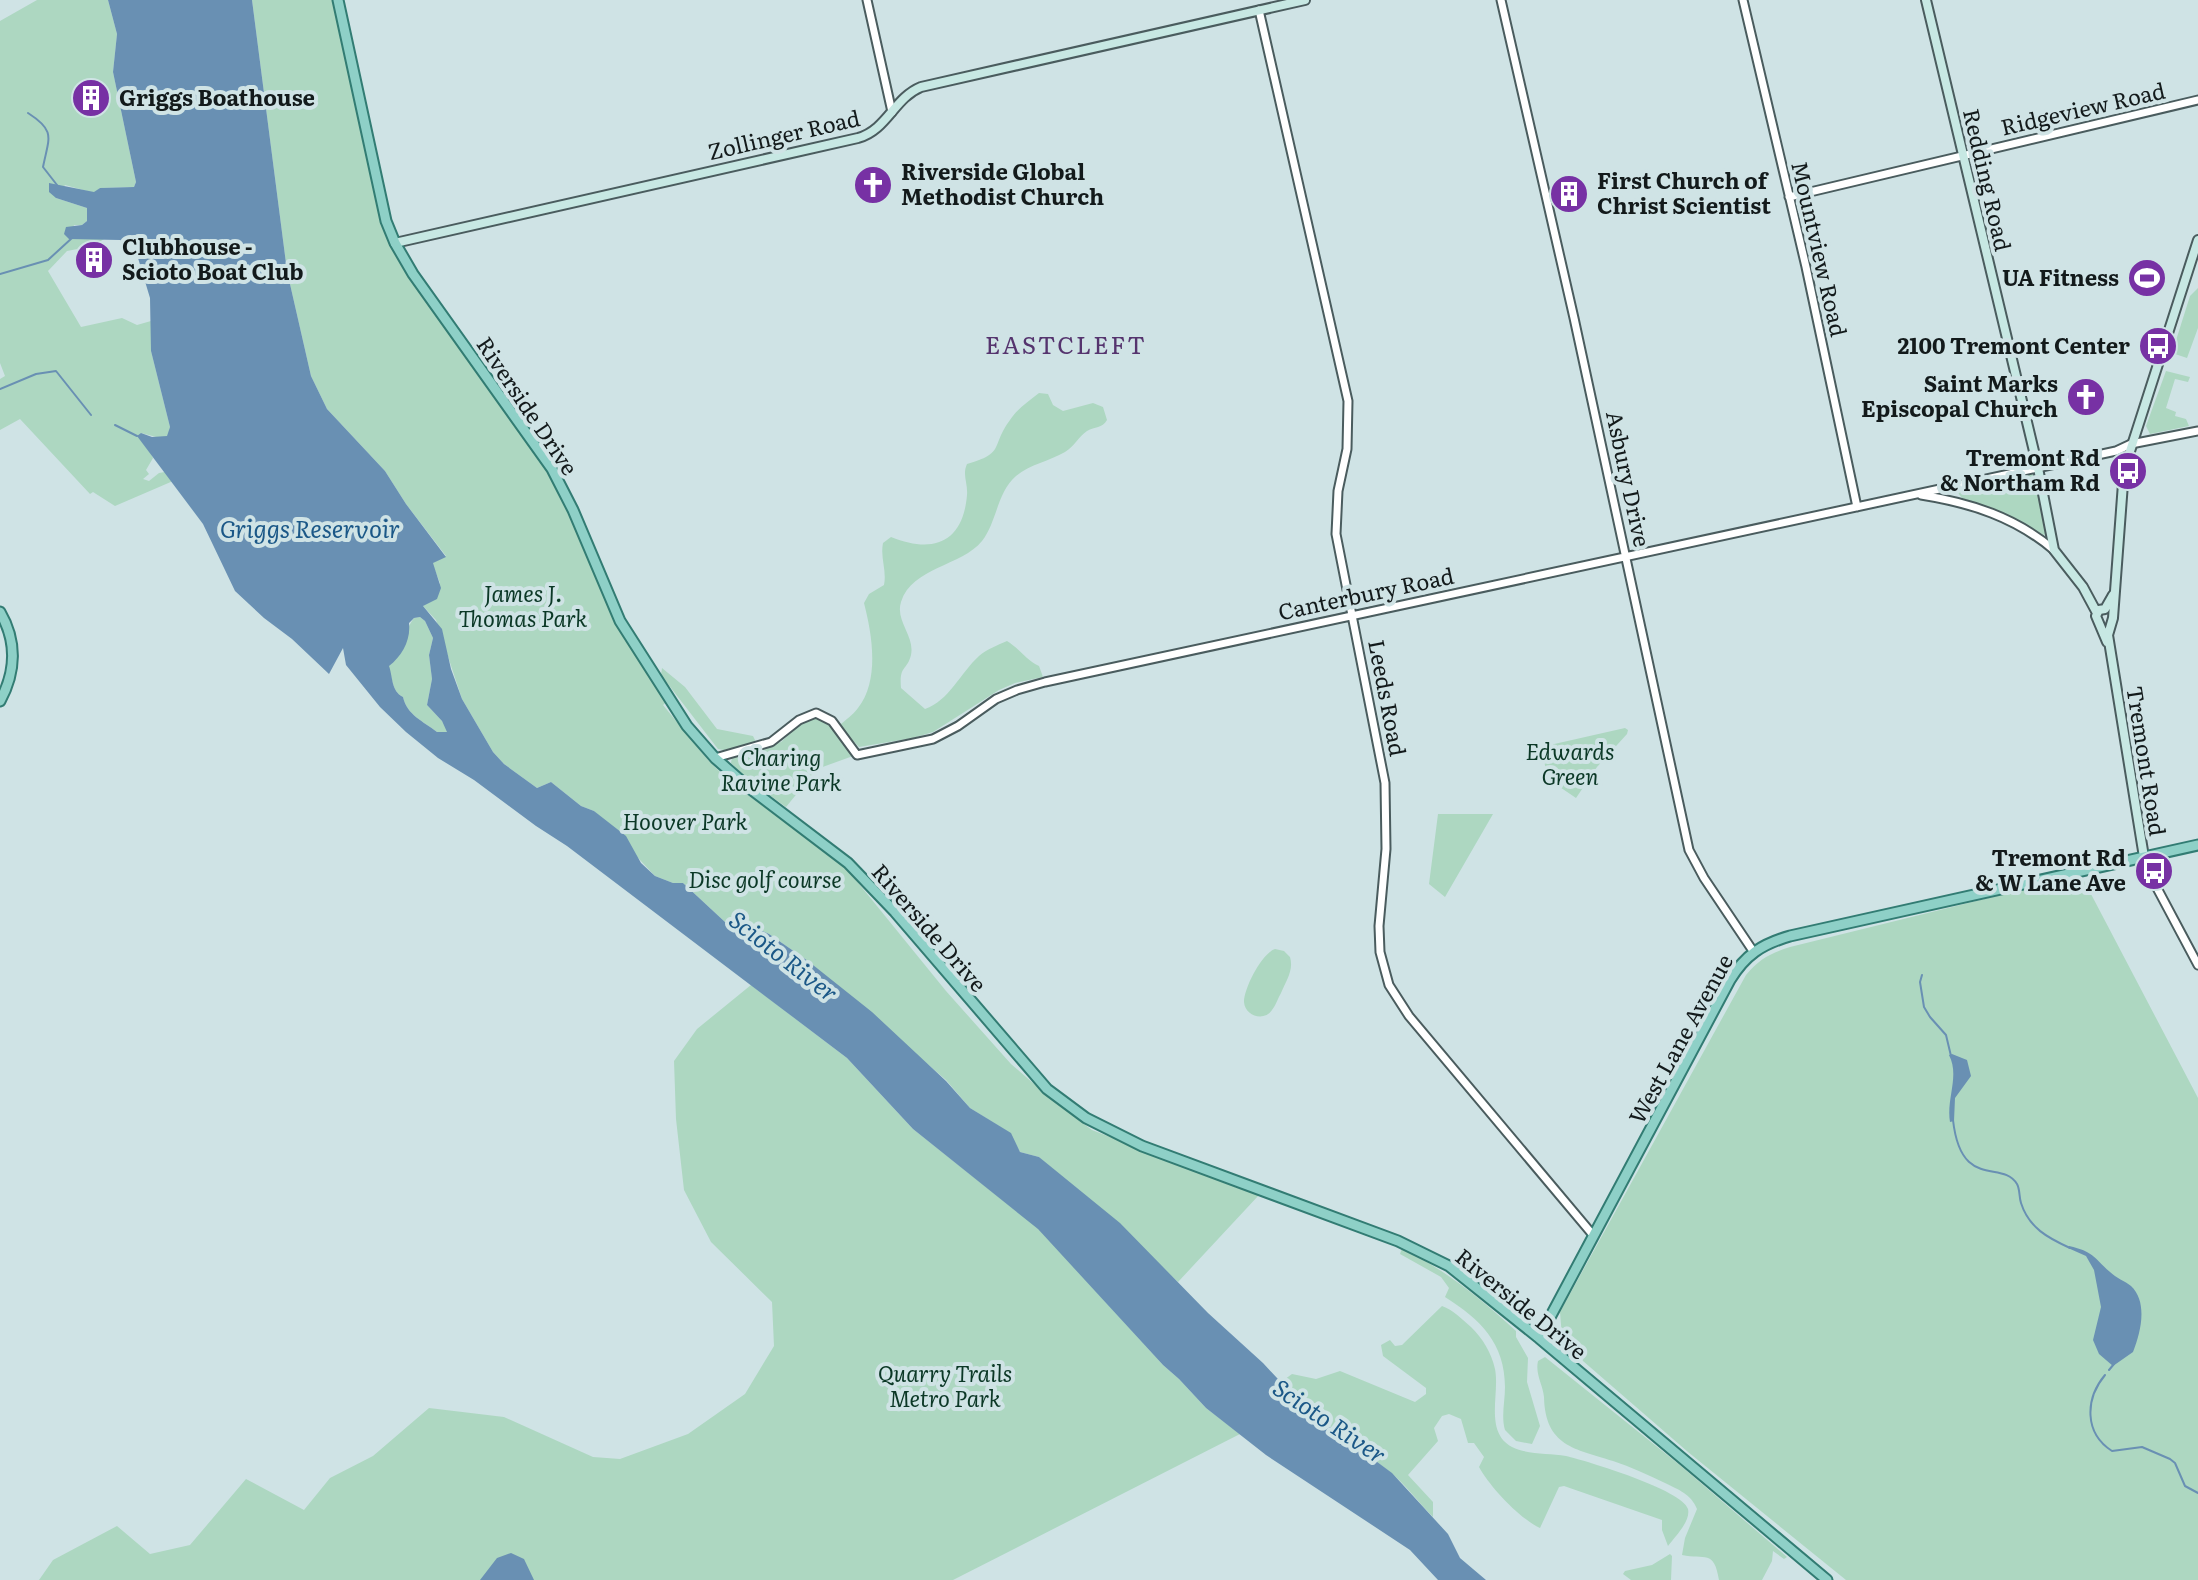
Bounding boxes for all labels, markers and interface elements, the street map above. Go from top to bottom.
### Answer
street label: Ridgeview Road [1997,73,2168,143]
building icon: Griggs Boathouse [70,77,112,119]
place label: Griggs Boathouse [119,80,315,113]
street label: Zollinger Road [705,100,863,167]
street label: Redding Road [1956,105,2021,254]
place label: Riverside Global Methodist Church [901,154,1104,212]
street label: Mountview Road [1784,158,1857,340]
place label: First Church of Christ Scientist [1597,163,1771,221]
church icon: Riverside Global Methodist Church [852,164,894,206]
building icon: First Church of Christ Scientist [1548,173,1590,215]
place label: Clubhouse - Scioto Boat Club [122,229,303,287]
building icon: Clubhouse - Scioto Boat Club [73,239,115,281]
sports icon: UA Fitness [2126,257,2168,299]
place label: UA Fitness [2002,260,2119,293]
bus stop icon: 2100 Tremont Center [2137,325,2179,367]
district label: EASTCLEFT [985,326,1147,361]
place label: 2100 Tremont Center [1898,328,2130,361]
street label: Riverside Drive [470,329,587,481]
place label: Saint Marks Episcopal Church [1861,366,2058,424]
church icon: Saint Marks Episcopal Church [2065,376,2107,418]
street label: Asbury Drive [1599,408,1660,550]
place label: Tremont Rd & Northam Rd [1940,440,2100,498]
bus stop icon: Tremont Rd & Northam Rd [2107,450,2149,492]
water label: Griggs Reservoir [220,510,400,545]
street label: Canterbury Road [1275,558,1457,627]
park label: James J. Thomas Park [459,576,587,634]
street label: Leeds Road [1361,637,1416,759]
street label: Tremont Road [2119,683,2176,838]
park label: Edwards Green [1525,734,1615,792]
park label: Charing Ravine Park [720,740,842,798]
park label: Hoover Park [622,804,748,837]
place label: Tremont Rd & W Lane Ave [1975,840,2126,898]
bus stop icon: Tremont Rd & W Lane Ave [2133,850,2175,892]
street label: Riverside Drive [865,856,995,999]
park label: Disc golf course [688,862,842,895]
water label: Scioto River [723,901,846,1009]
street label: West Lane Avenue [1619,947,1740,1129]
street label: Riverside Drive [1449,1239,1595,1366]
park label: Quarry Trails Metro Park [878,1356,1012,1414]
water label: Scioto River [1267,1369,1394,1471]

